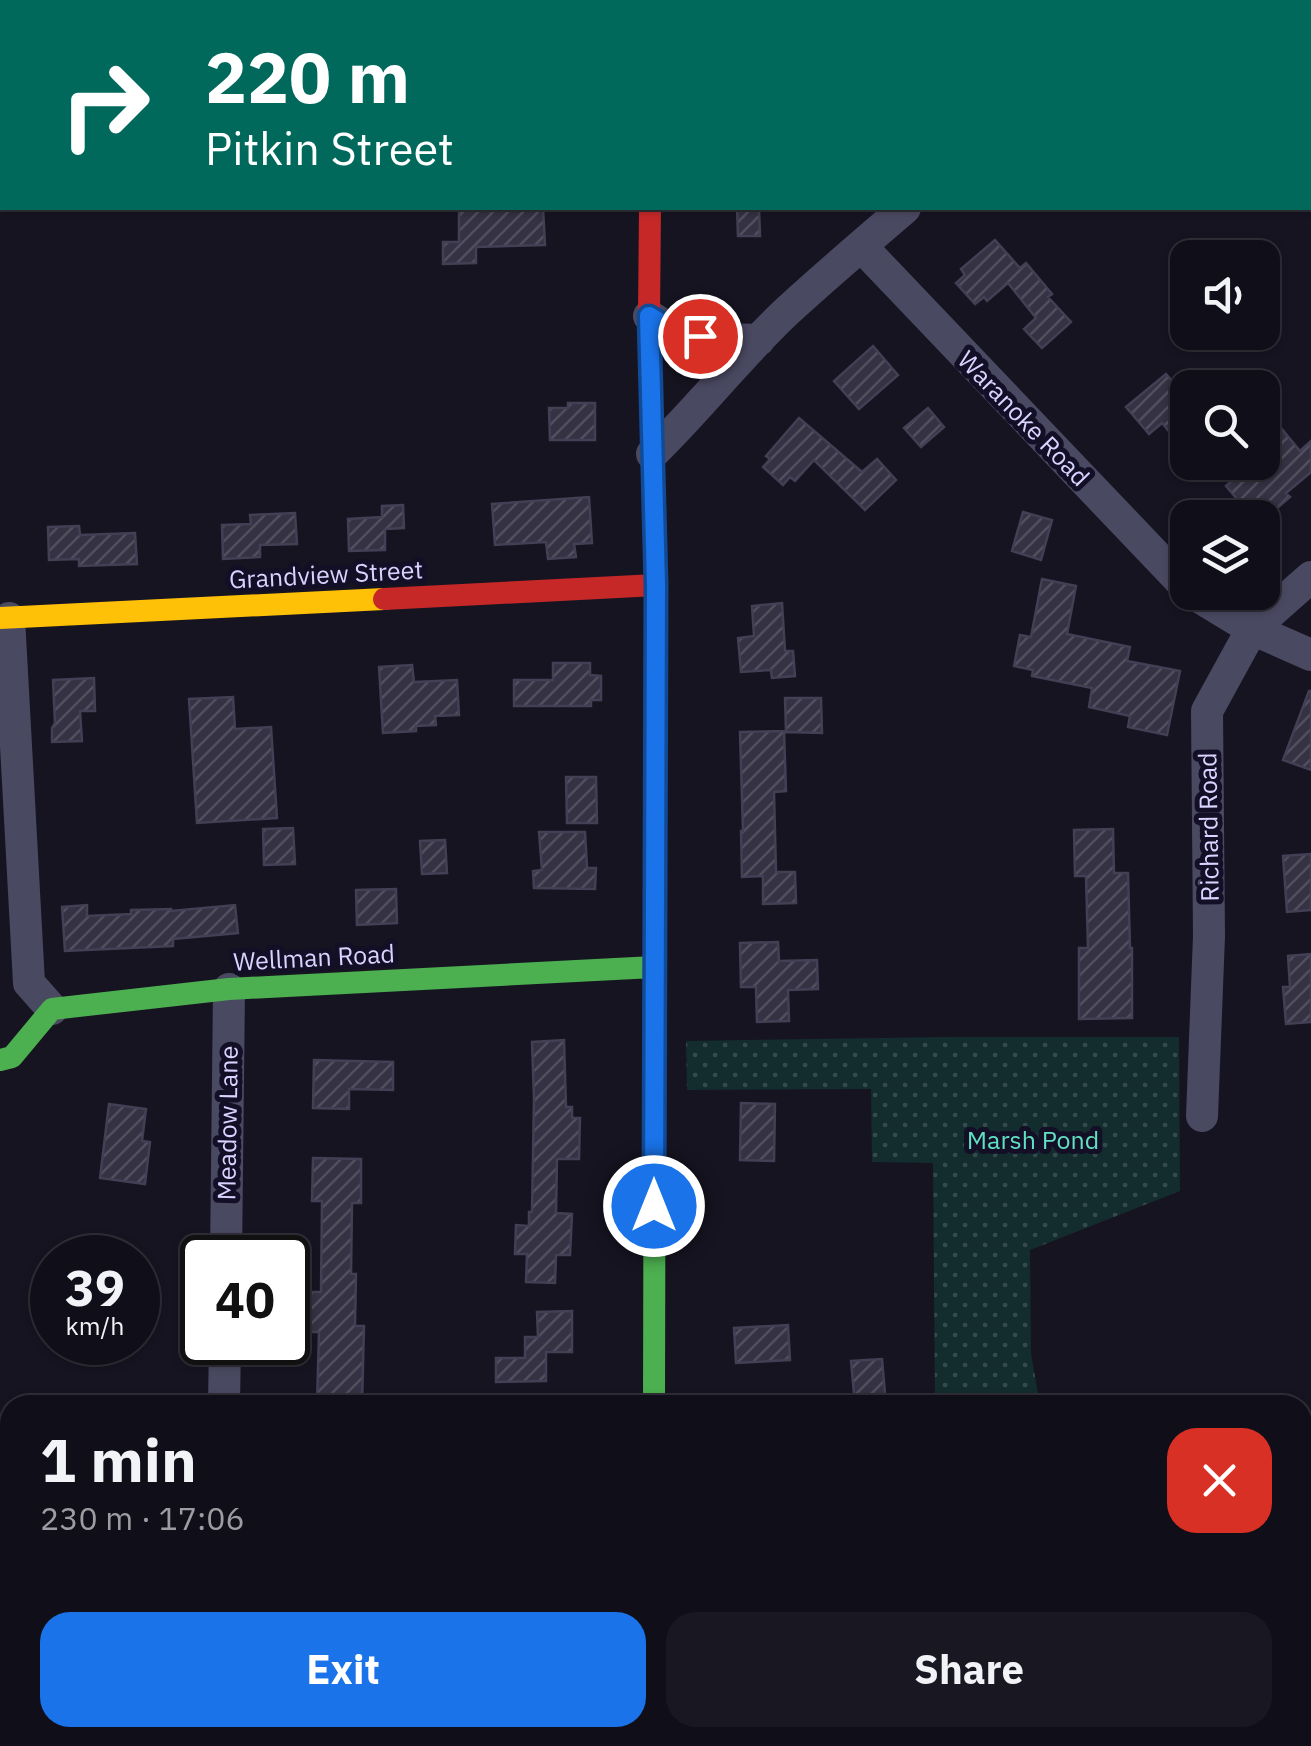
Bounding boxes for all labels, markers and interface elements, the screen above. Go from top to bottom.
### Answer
text: 220 m [205,31,410,122]
icon: right [40,40,170,170]
text: Pitkin Street [205,119,454,177]
map controls [1170,240,1280,610]
button: sound [1170,240,1280,350]
pin [658,294,743,379]
icon: arrive [673,309,728,364]
street label: Waranoke Road [951,343,1097,493]
button: search [1170,370,1280,480]
button: layers [1170,500,1280,610]
street label: Grandview Street [228,552,424,596]
street label: Richard Road [1190,752,1226,902]
street label: Wellman Road [232,936,396,978]
street label: Meadow Lane [209,1045,245,1201]
park label: Marsh Pond [967,1123,1099,1156]
position arrow [602,1154,706,1258]
speed limit sign: 40 [180,1235,310,1365]
text: 39 [65,1255,125,1320]
text: km/h [66,1309,124,1342]
text: 1 min [40,1420,197,1499]
button: close [1167,1428,1272,1533]
text: 230 m · 17:06 [40,1497,245,1539]
button: Exit [40,1612,646,1727]
button: Share [666,1612,1272,1727]

